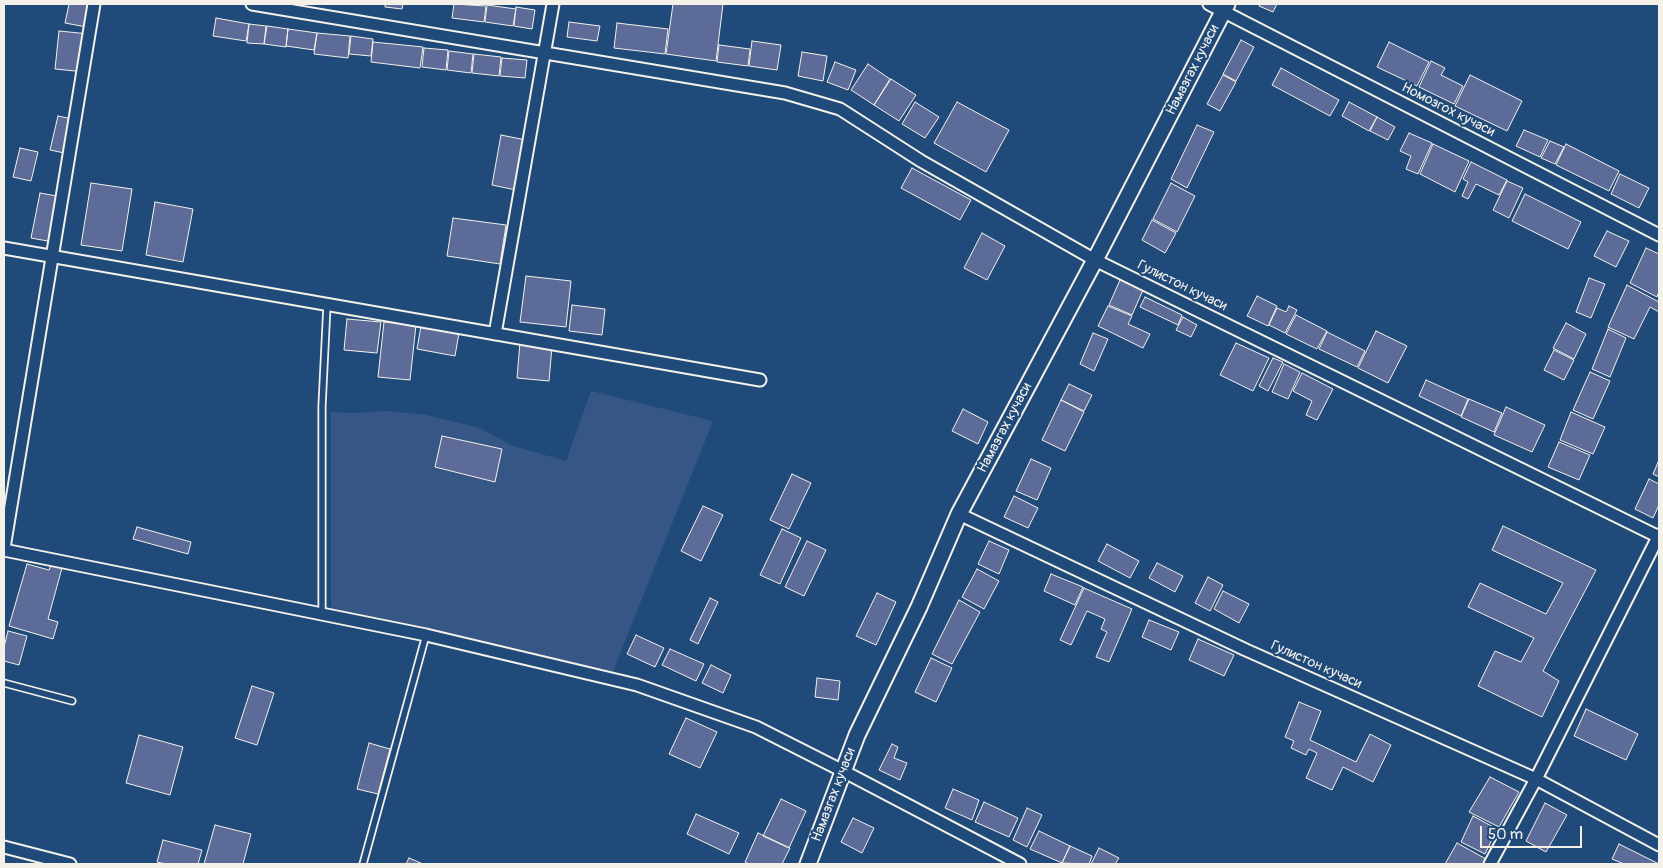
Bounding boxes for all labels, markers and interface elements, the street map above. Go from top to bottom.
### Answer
street label: Намазгах кучаси [1163,22,1223,118]
street label: Номозгох кучаси [1399,79,1497,141]
street label: Гулистон кучаси [1134,257,1230,315]
street label: Намазгах кучаси [974,380,1036,476]
street label: Гулистон кучаси [1268,637,1364,693]
street label: Намазгах кучаси [808,746,860,844]
scale bar [1483,816,1586,848]
text: 50 m [1488,825,1523,844]

